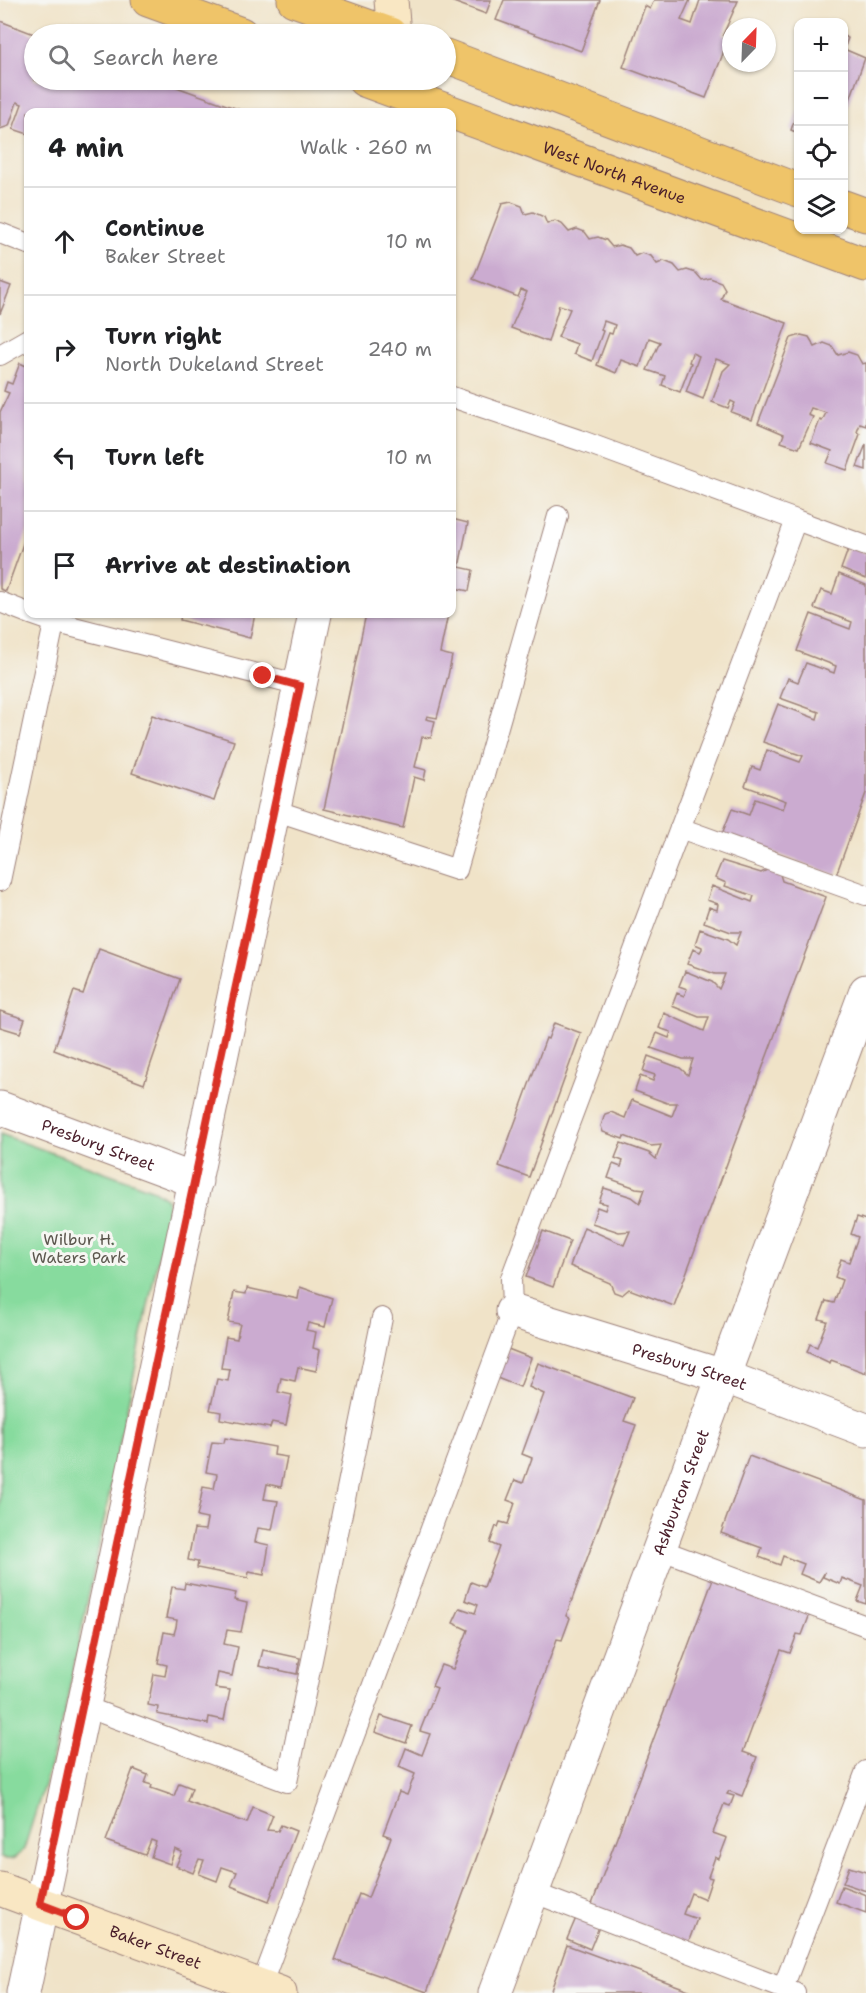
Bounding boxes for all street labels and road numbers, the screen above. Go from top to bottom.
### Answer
street label: West North Avenue [540,137,689,209]
street label: Presbury Street [38,1114,158,1176]
street label: Presbury Street [629,1339,750,1395]
street label: Ashburton Street [648,1426,714,1559]
street label: Baker Street [106,1921,204,1974]

